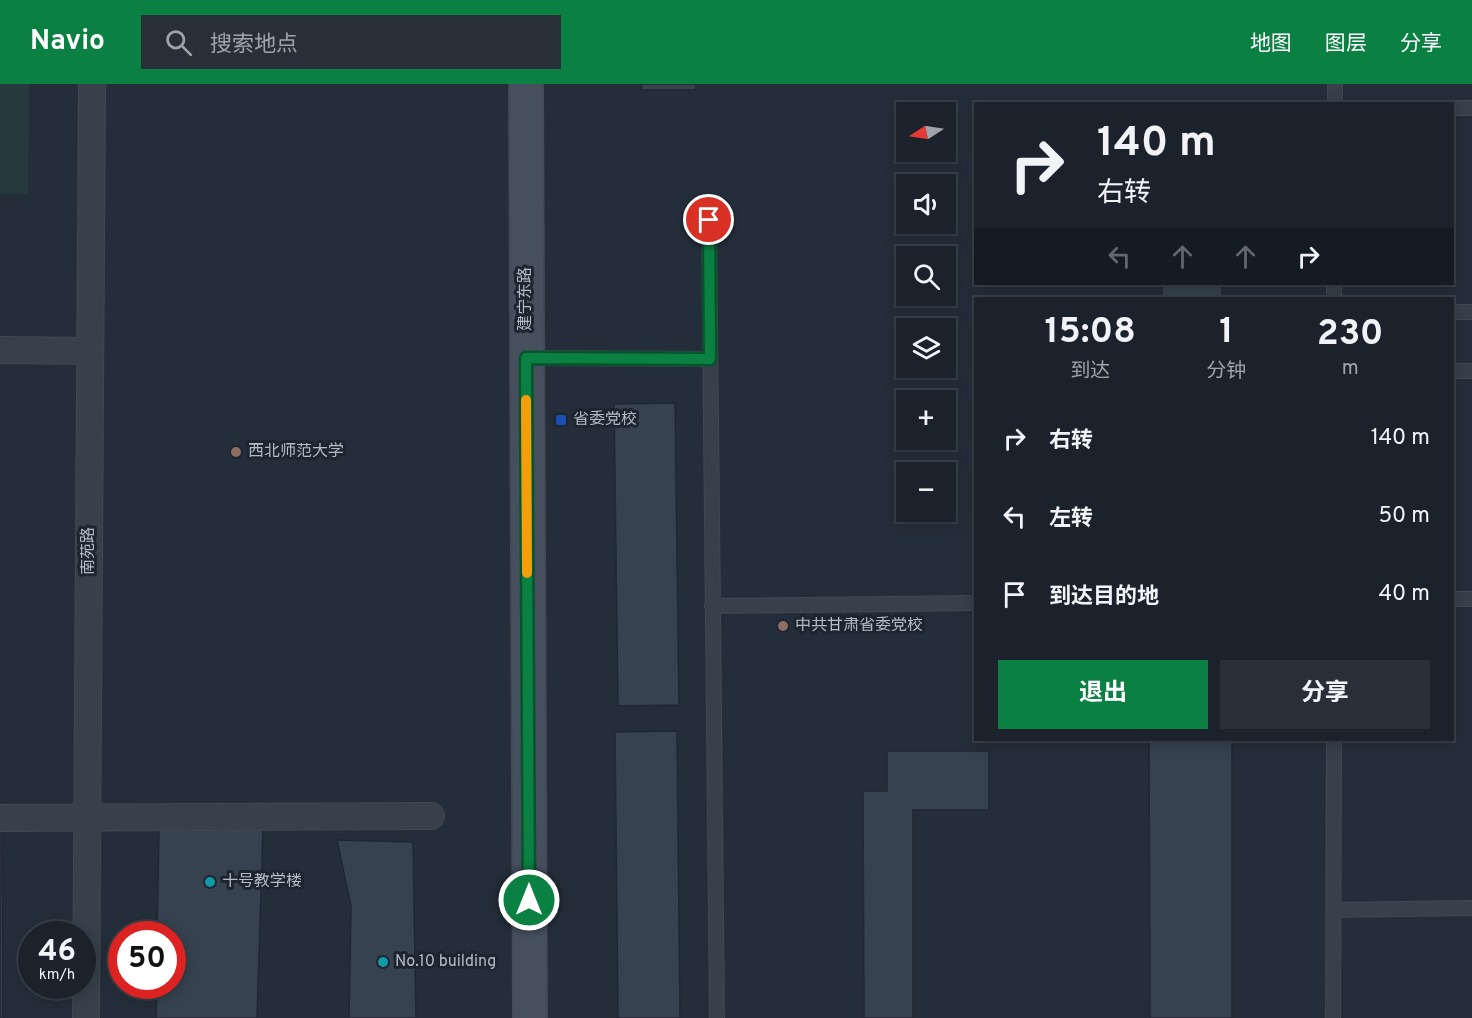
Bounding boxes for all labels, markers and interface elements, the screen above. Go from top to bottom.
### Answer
search box [141,15,561,69]
text: Navio [30,24,105,60]
icon: search [162,26,195,59]
text: 地图 [1250,31,1292,58]
text: 图层 [1325,31,1367,58]
text: 分享 [1400,31,1442,58]
text: 搜索地点 [210,32,298,59]
north arrow [896,102,956,162]
map controls [896,102,956,522]
text: 140 m [1097,118,1216,171]
icon: right [998,126,1076,204]
button: sound [896,174,956,234]
text: 右转 [1097,177,1151,211]
pin [683,194,734,245]
icon: arrive [692,203,725,236]
icon: left [1103,240,1136,273]
icon: ahead [1166,240,1199,273]
icon: ahead [1229,240,1262,273]
icon: right [1292,240,1325,273]
button: search [896,246,956,306]
street label: 建宁东路 [516,267,536,331]
text: 15:08 [1044,310,1136,356]
text: 1 [1219,310,1234,356]
text: 230 [1317,312,1384,358]
button: layers [896,318,956,378]
text: m [1342,356,1359,382]
text: 到达 [1070,359,1110,385]
text: 分钟 [1206,359,1246,385]
button: + [896,390,956,450]
place label: 省委党校 [573,410,637,430]
marker: 省委党校 [554,413,568,427]
icon: right [998,422,1031,455]
text: 140 m [1371,425,1430,452]
text: 右转 [1049,428,1093,455]
place label: 西北师范大学 [248,442,344,462]
marker: 西北师范大学 [229,445,243,459]
button: − [896,462,956,522]
icon: left [998,500,1031,533]
text: 50 m [1378,503,1430,530]
text: 左转 [1049,506,1093,533]
street label: 南苑路 [79,527,99,575]
icon: arrive [998,578,1031,611]
text: 40 m [1378,581,1430,608]
text: 到达目的地 [1049,584,1159,611]
place label: 中共甘肃省委党校 [795,616,923,636]
marker: 中共甘肃省委党校 [776,619,790,633]
button: 退出 [998,660,1208,729]
button: 分享 [1220,660,1430,729]
position arrow [497,868,561,932]
place label: 十号教学楼 [222,872,302,892]
marker: 十号教学楼 [203,875,217,889]
speed limit sign: 50 [108,921,186,999]
text: 46 [38,934,76,971]
place label: No.10 building [395,952,496,972]
marker: No.10 building [376,955,390,969]
text: km/h [39,966,75,985]

